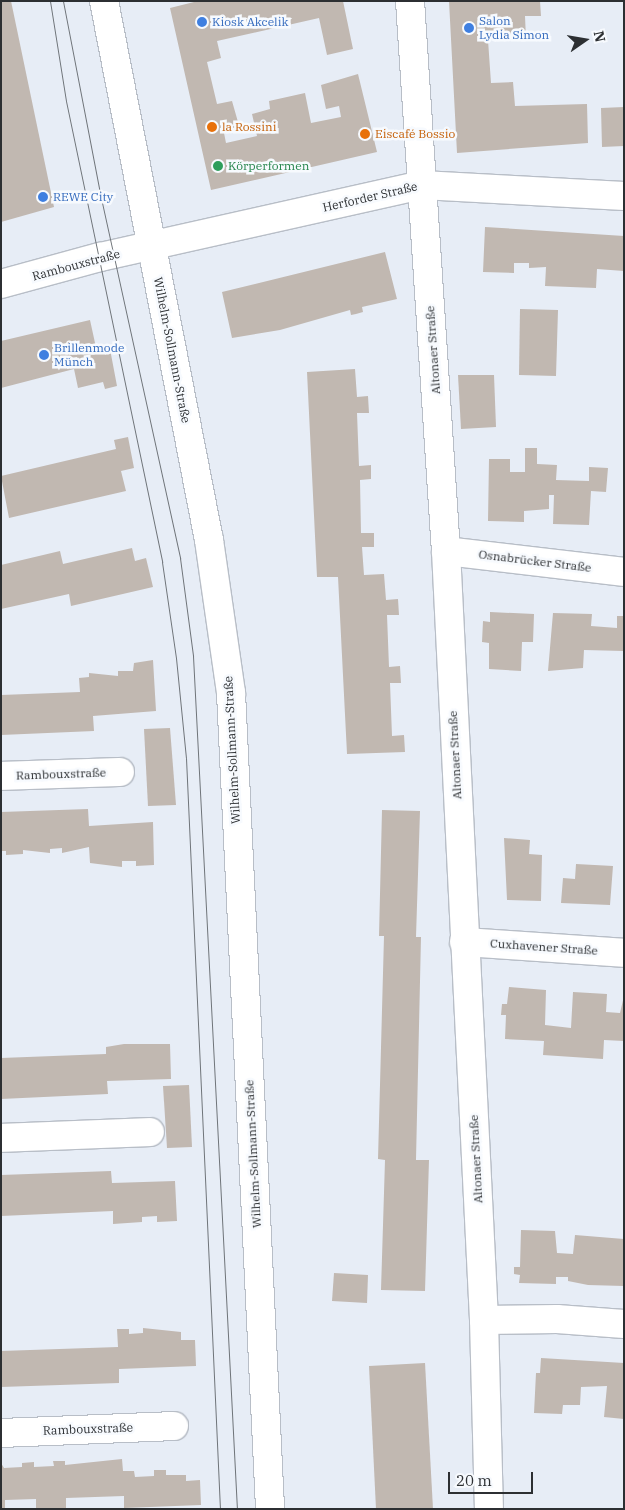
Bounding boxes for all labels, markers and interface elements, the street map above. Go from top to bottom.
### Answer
place label: Salon Lydia Simon [479,14,549,42]
place label: Kiosk Akcelik [212,15,289,29]
north arrow [560,15,610,65]
marker: Kiosk Akcelik [196,16,208,28]
marker: Salon Lydia Simon [463,22,475,34]
text: N [590,29,610,44]
place label: la Rossini [222,120,276,134]
marker: la Rossini [206,121,218,133]
place label: Eiscafé Bossio [375,127,455,141]
marker: Eiscafé Bossio [359,128,371,140]
place label: Körperformen [228,159,309,173]
marker: Körperformen [212,160,224,172]
street label: Herforder Straße [321,179,419,215]
place label: REWE City [53,190,113,204]
marker: REWE City [37,191,49,203]
street label: Rambouxstraße [31,246,121,284]
street label: Wilhelm-Sollmann-Straße [151,276,193,424]
street label: Altonaer Straße [423,305,443,395]
place label: Brillenmode Münch [54,341,124,369]
marker: Brillenmode Münch [38,349,50,361]
street label: Osnabrücker Straße [478,547,592,575]
street label: Wilhelm-Sollmann-Straße [221,676,243,824]
street label: Altonaer Straße [445,710,465,800]
street label: Rambouxstraße [16,765,106,783]
street label: Cuxhavener Straße [490,936,598,958]
street label: Wilhelm-Sollmann-Straße [242,1080,264,1228]
street label: Altonaer Straße [466,1114,486,1204]
street label: Rambouxstraße [43,1420,133,1438]
scale bar [450,1462,535,1494]
text: 20 m [456,1471,492,1490]

